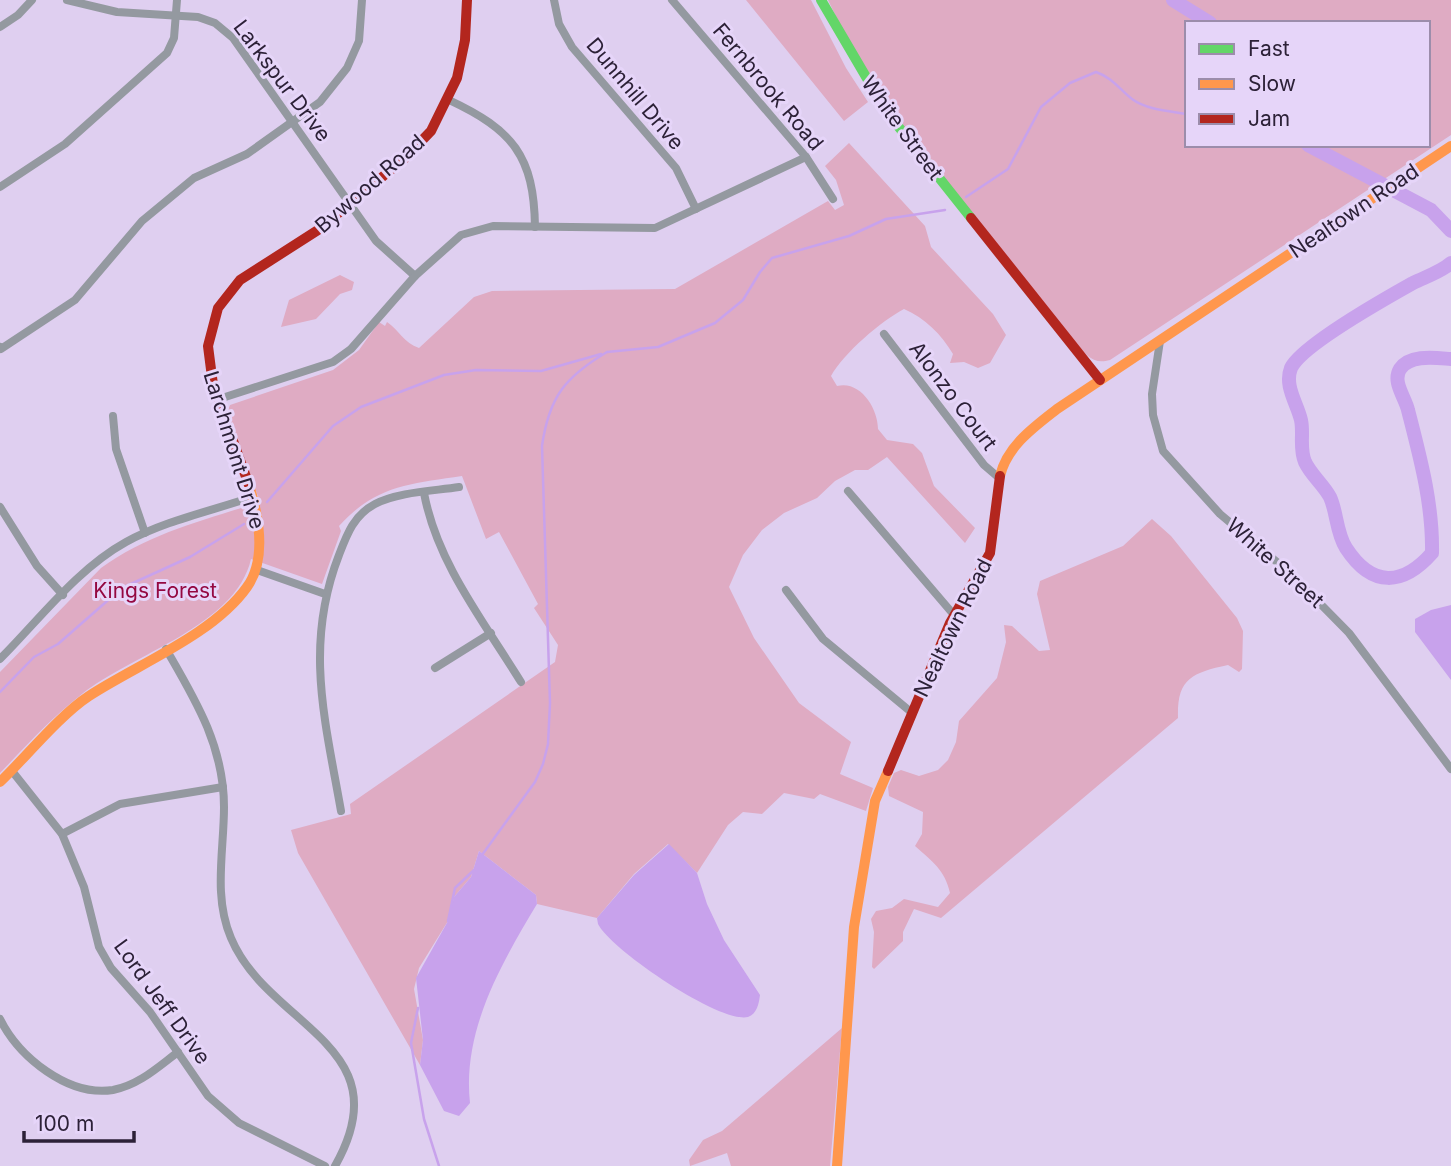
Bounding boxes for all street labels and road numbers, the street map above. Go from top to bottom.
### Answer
street label: Larkspur Drive [229,15,336,146]
street label: Fernbrook Road [708,18,829,155]
street label: Dunnhill Drive [581,33,689,155]
street label: White Street [856,71,949,185]
street label: Bywood Road [310,129,430,238]
street label: Nealtown Road [1284,158,1423,263]
street label: Alonzo Court [904,336,1003,455]
street label: Larchmont Drive [199,368,270,532]
street label: White Street [1222,512,1329,613]
street label: Nealtown Road [908,555,997,701]
street label: Lord Jeff Drive [109,935,216,1069]

